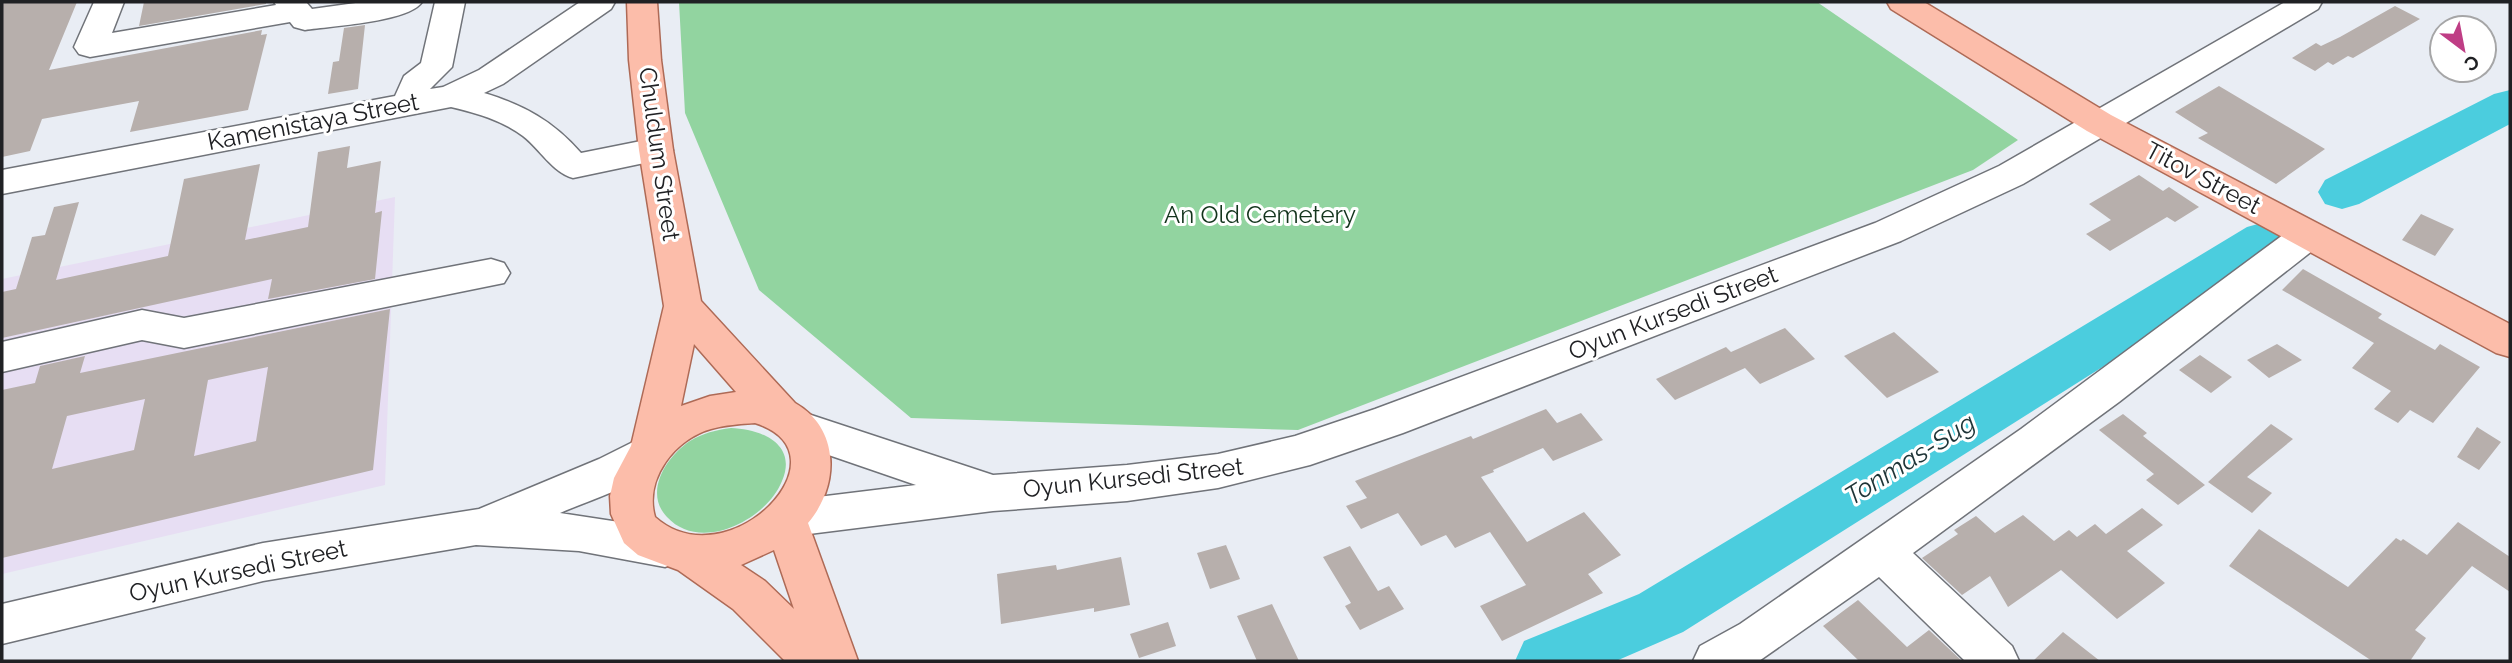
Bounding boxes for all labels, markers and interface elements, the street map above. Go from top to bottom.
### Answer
north arrow [2428,14,2498,84]
text: С [2461,51,2483,76]
street label: Chuldum Street [633,65,686,243]
street label: Kamenistaya Street [205,87,421,156]
street label: Titov Street [2141,135,2266,220]
park label: An Old Cemetery [1164,200,1356,229]
street label: Oyun Kursedi Street [1564,259,1781,366]
water label: Tonmas-Sug [1839,407,1981,511]
street label: Oyun Kursedi Street [1021,452,1245,503]
street label: Oyun Kursedi Street [127,533,349,608]

